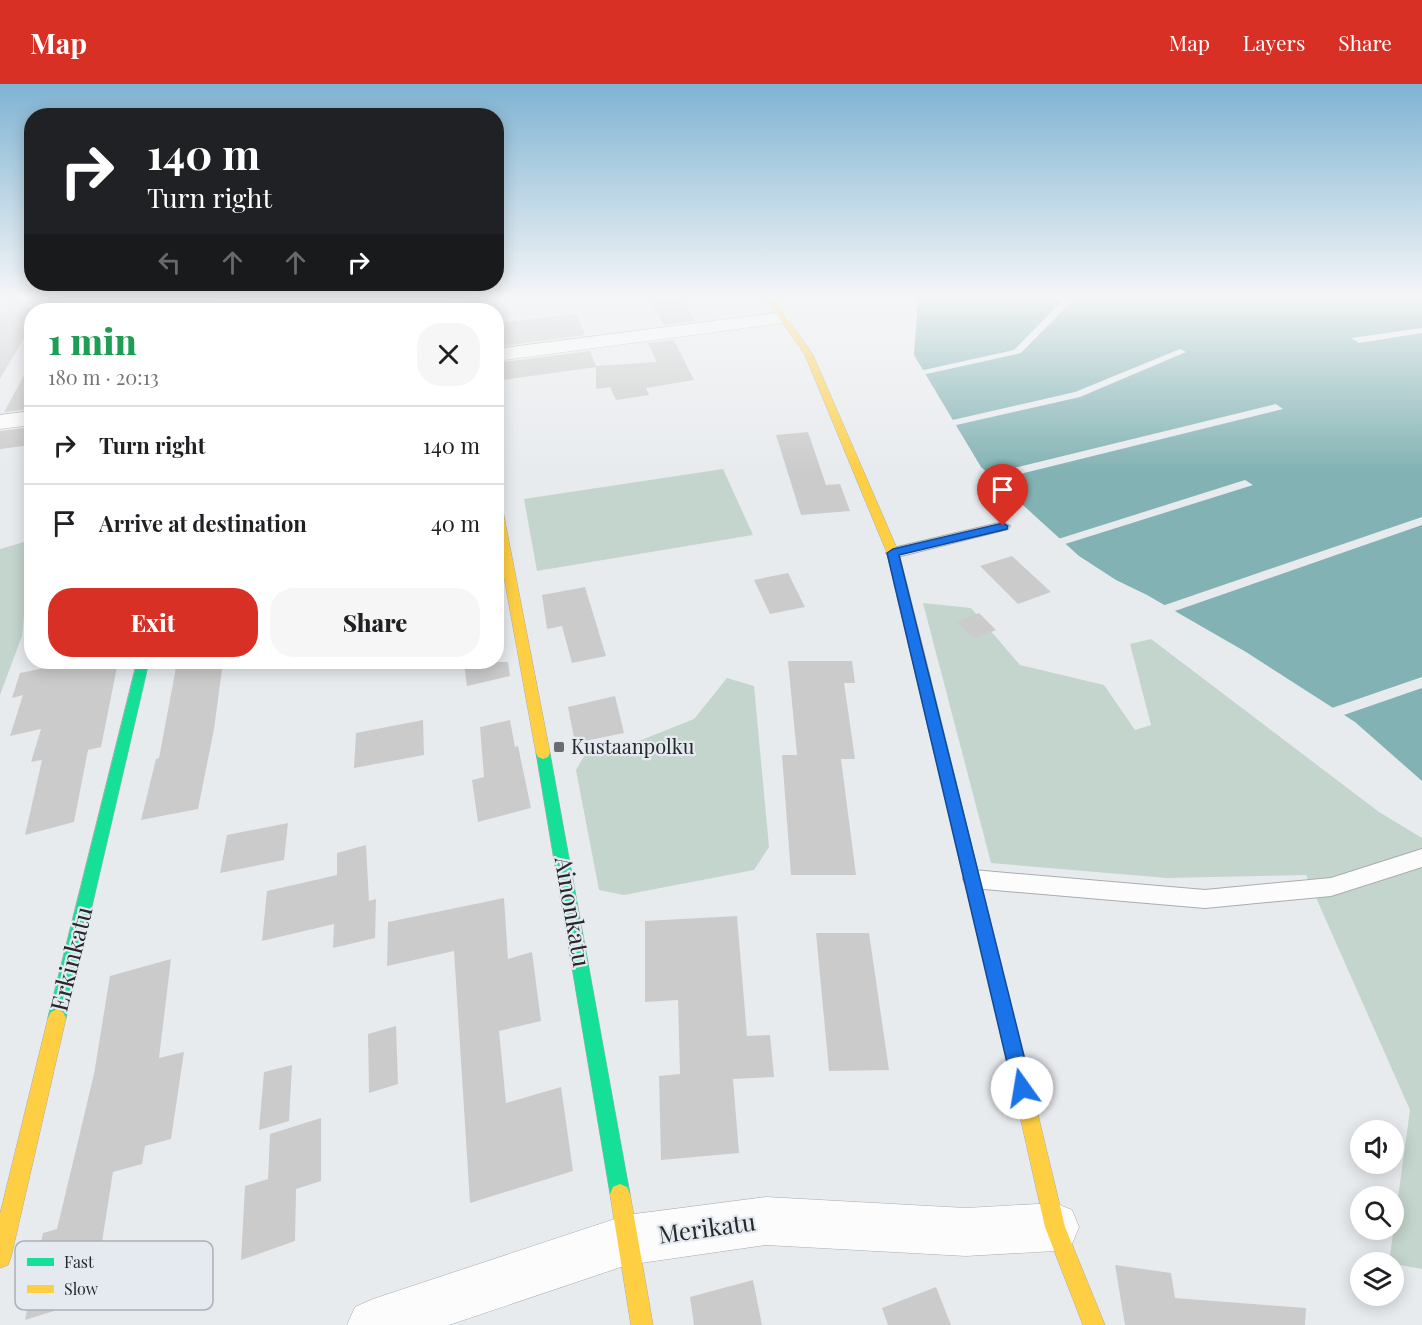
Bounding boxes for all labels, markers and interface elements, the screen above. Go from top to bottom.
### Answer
text: Map [30,24,87,61]
text: Map [1169,28,1210,56]
text: Layers [1243,28,1305,56]
text: Share [1338,28,1392,56]
text: 140 m [147,125,260,181]
icon: right [48,132,126,210]
text: Turn right [147,179,272,215]
icon: left [153,246,186,279]
icon: ahead [216,246,249,279]
icon: ahead [279,246,312,279]
icon: right [342,246,375,279]
text: 1 min [48,316,137,364]
button: close [417,323,480,386]
text: 180 m · 20:13 [48,363,159,390]
icon: right [48,429,81,462]
text: Turn right [99,430,205,460]
text: 140 m [423,430,480,460]
pin [977,464,1028,526]
icon: arrive [986,473,1019,506]
icon: arrive [48,507,81,540]
text: Arrive at destination [99,508,307,538]
text: 40 m [431,508,480,538]
button: Exit [48,588,258,657]
button: Share [270,588,480,657]
place label: Kustaanpolku [571,732,695,759]
marker: Kustaanpolku [552,740,566,754]
street label: Ainonkatu [548,853,599,969]
street label: Erkinkatu [42,903,99,1014]
position arrow [990,1056,1054,1120]
map controls [1350,1120,1404,1306]
button: sound [1350,1120,1404,1174]
button: search [1350,1186,1404,1240]
street label: Merikatu [656,1204,757,1250]
legend [15,1241,213,1310]
text: Fast [64,1251,94,1272]
button: layers [1350,1252,1404,1306]
text: Slow [64,1278,99,1299]

